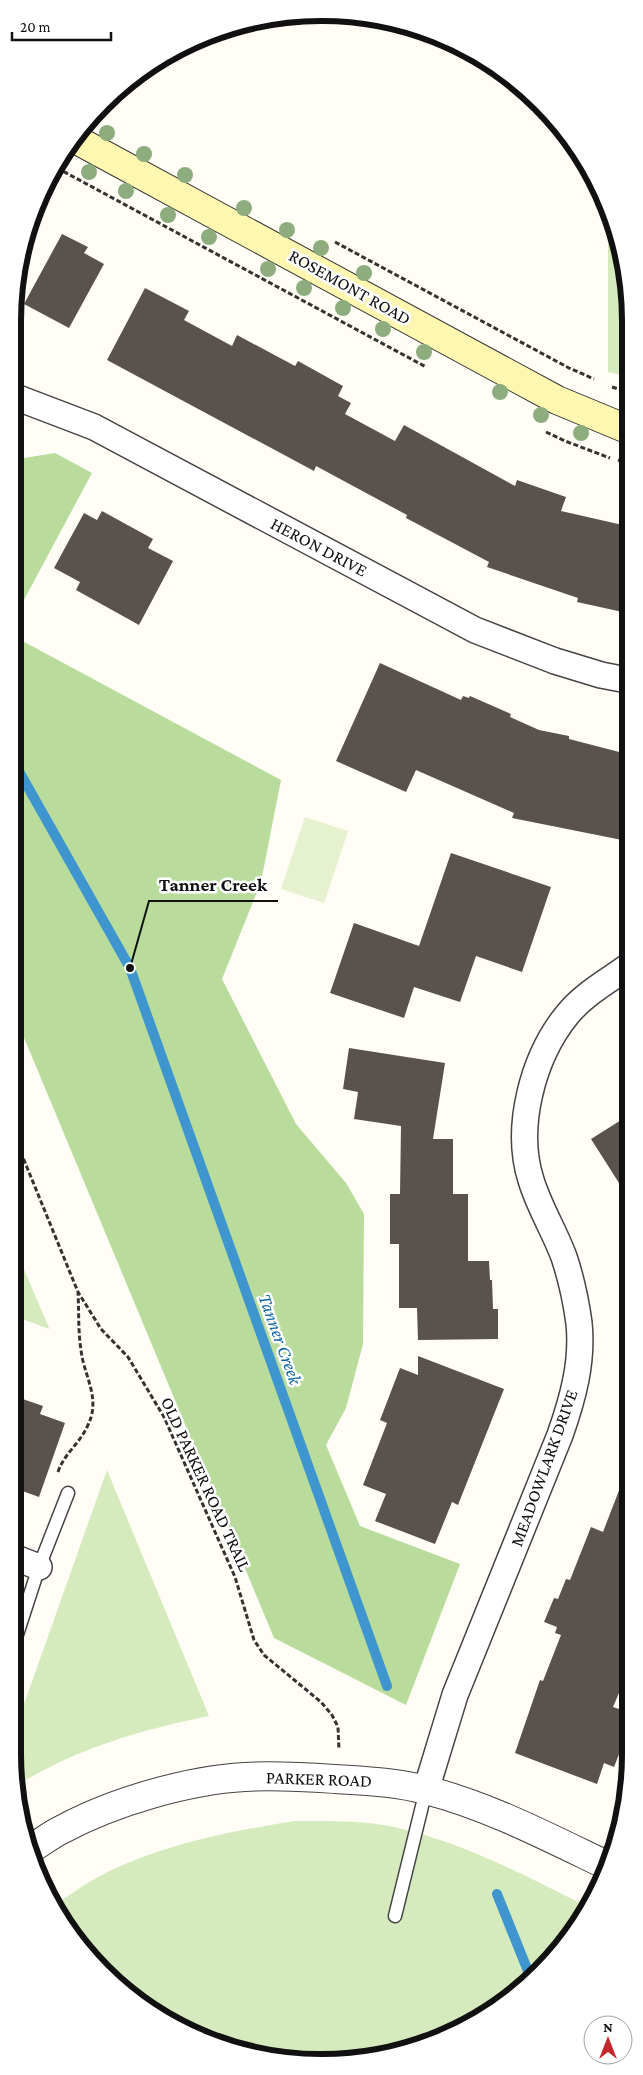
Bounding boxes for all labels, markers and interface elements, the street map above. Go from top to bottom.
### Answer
scale bar [12,10,111,42]
text: 20 m [20,19,51,35]
street label: ROSEMONT ROAD [286,245,414,329]
street label: HERON DRIVE [267,513,371,581]
callout: Tanner Creek [149,867,278,901]
text: Tanner Creek [159,874,268,895]
water label: Tanner Creek [254,1291,307,1388]
street label: MEADOWLARK DRIVE [506,1387,582,1549]
street label: OLD PARKER ROAD TRAIL [157,1394,255,1574]
street label: PARKER ROAD [266,1767,372,1791]
north arrow [583,2015,633,2065]
text: N [603,2019,613,2035]

